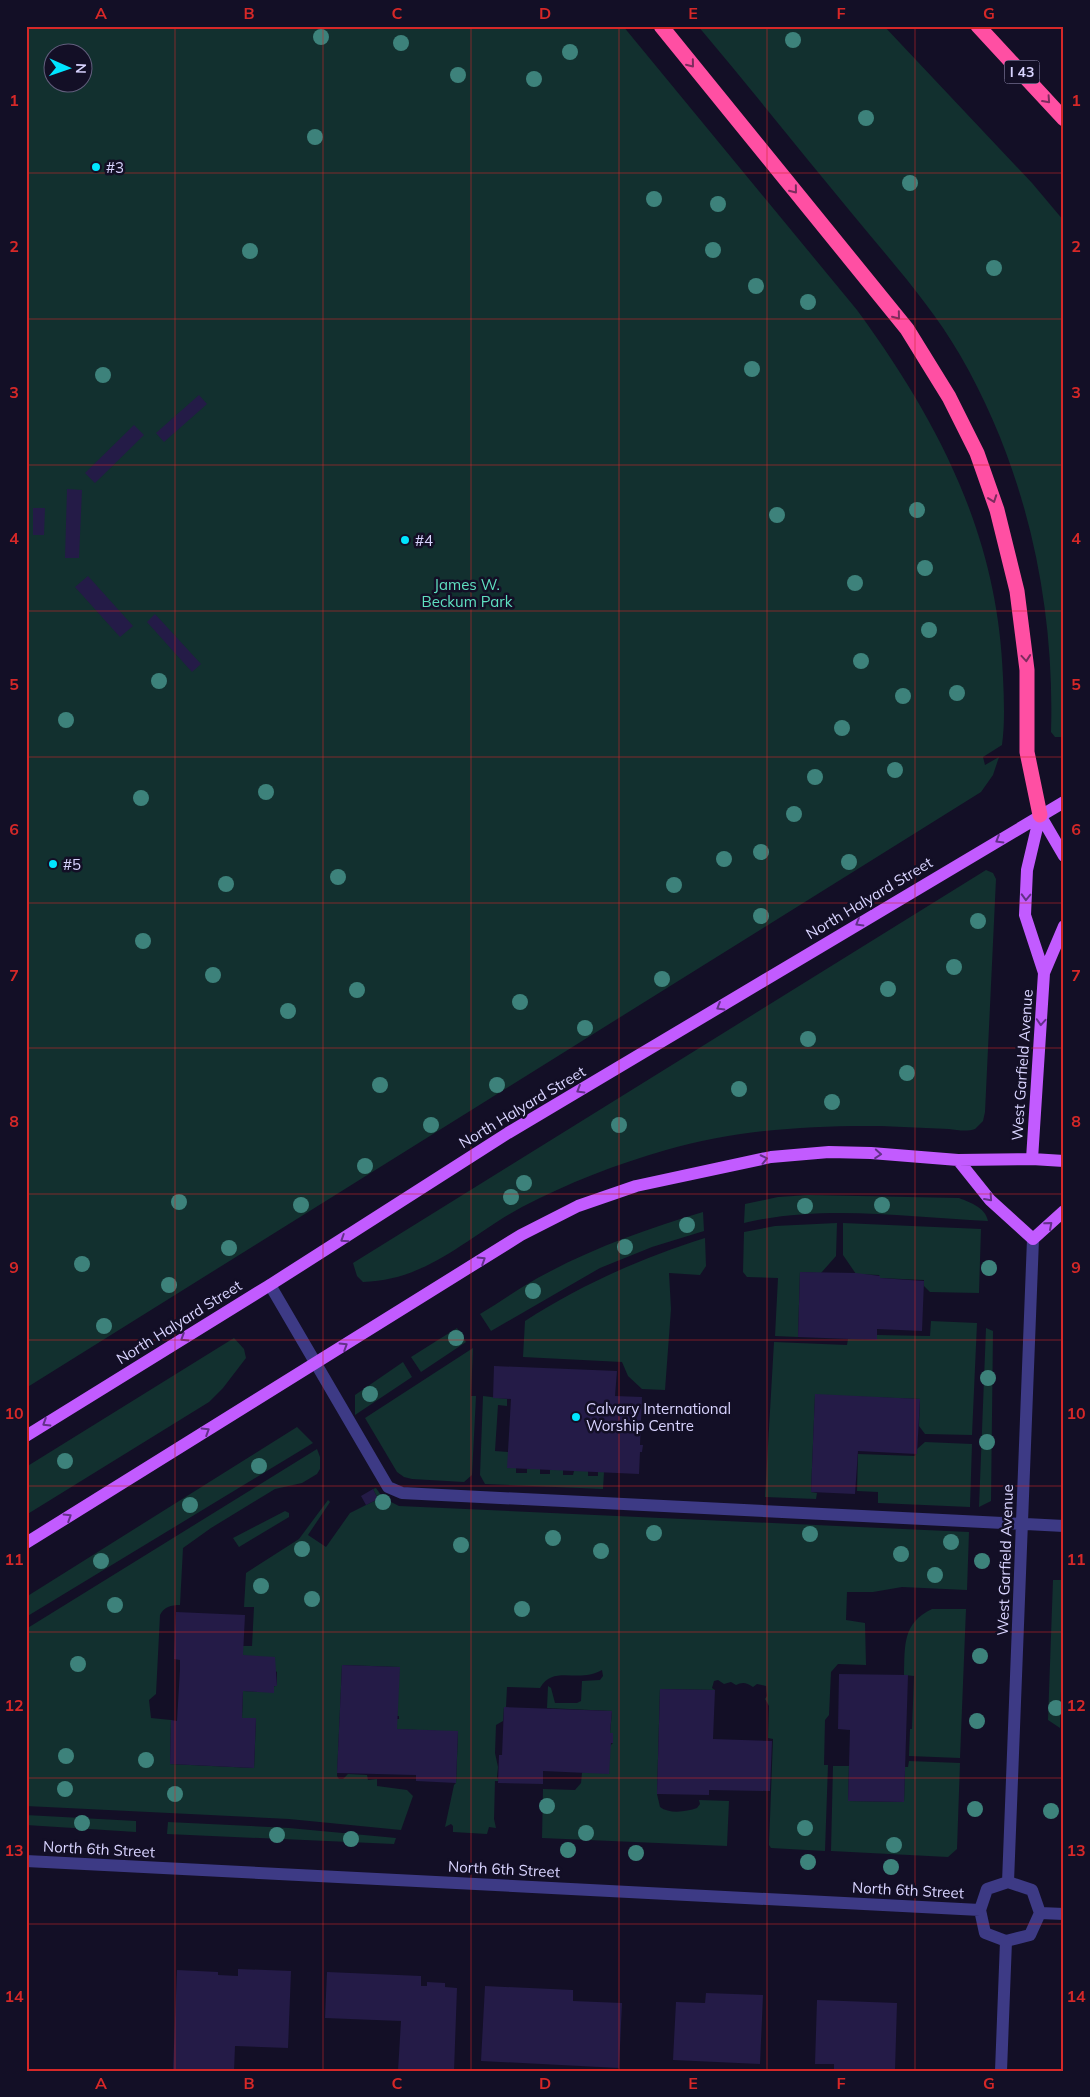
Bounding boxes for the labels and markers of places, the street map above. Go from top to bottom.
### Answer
place label: #3 [106,158,124,177]
marker: #3 [90,161,102,173]
place label: #4 [415,531,433,550]
marker: #4 [399,534,411,546]
place label: #5 [63,855,81,874]
marker: #5 [47,858,59,870]
place label: Calvary International Worship Centre [586,1399,731,1435]
marker: Calvary International Worship Centre [570,1411,582,1423]

